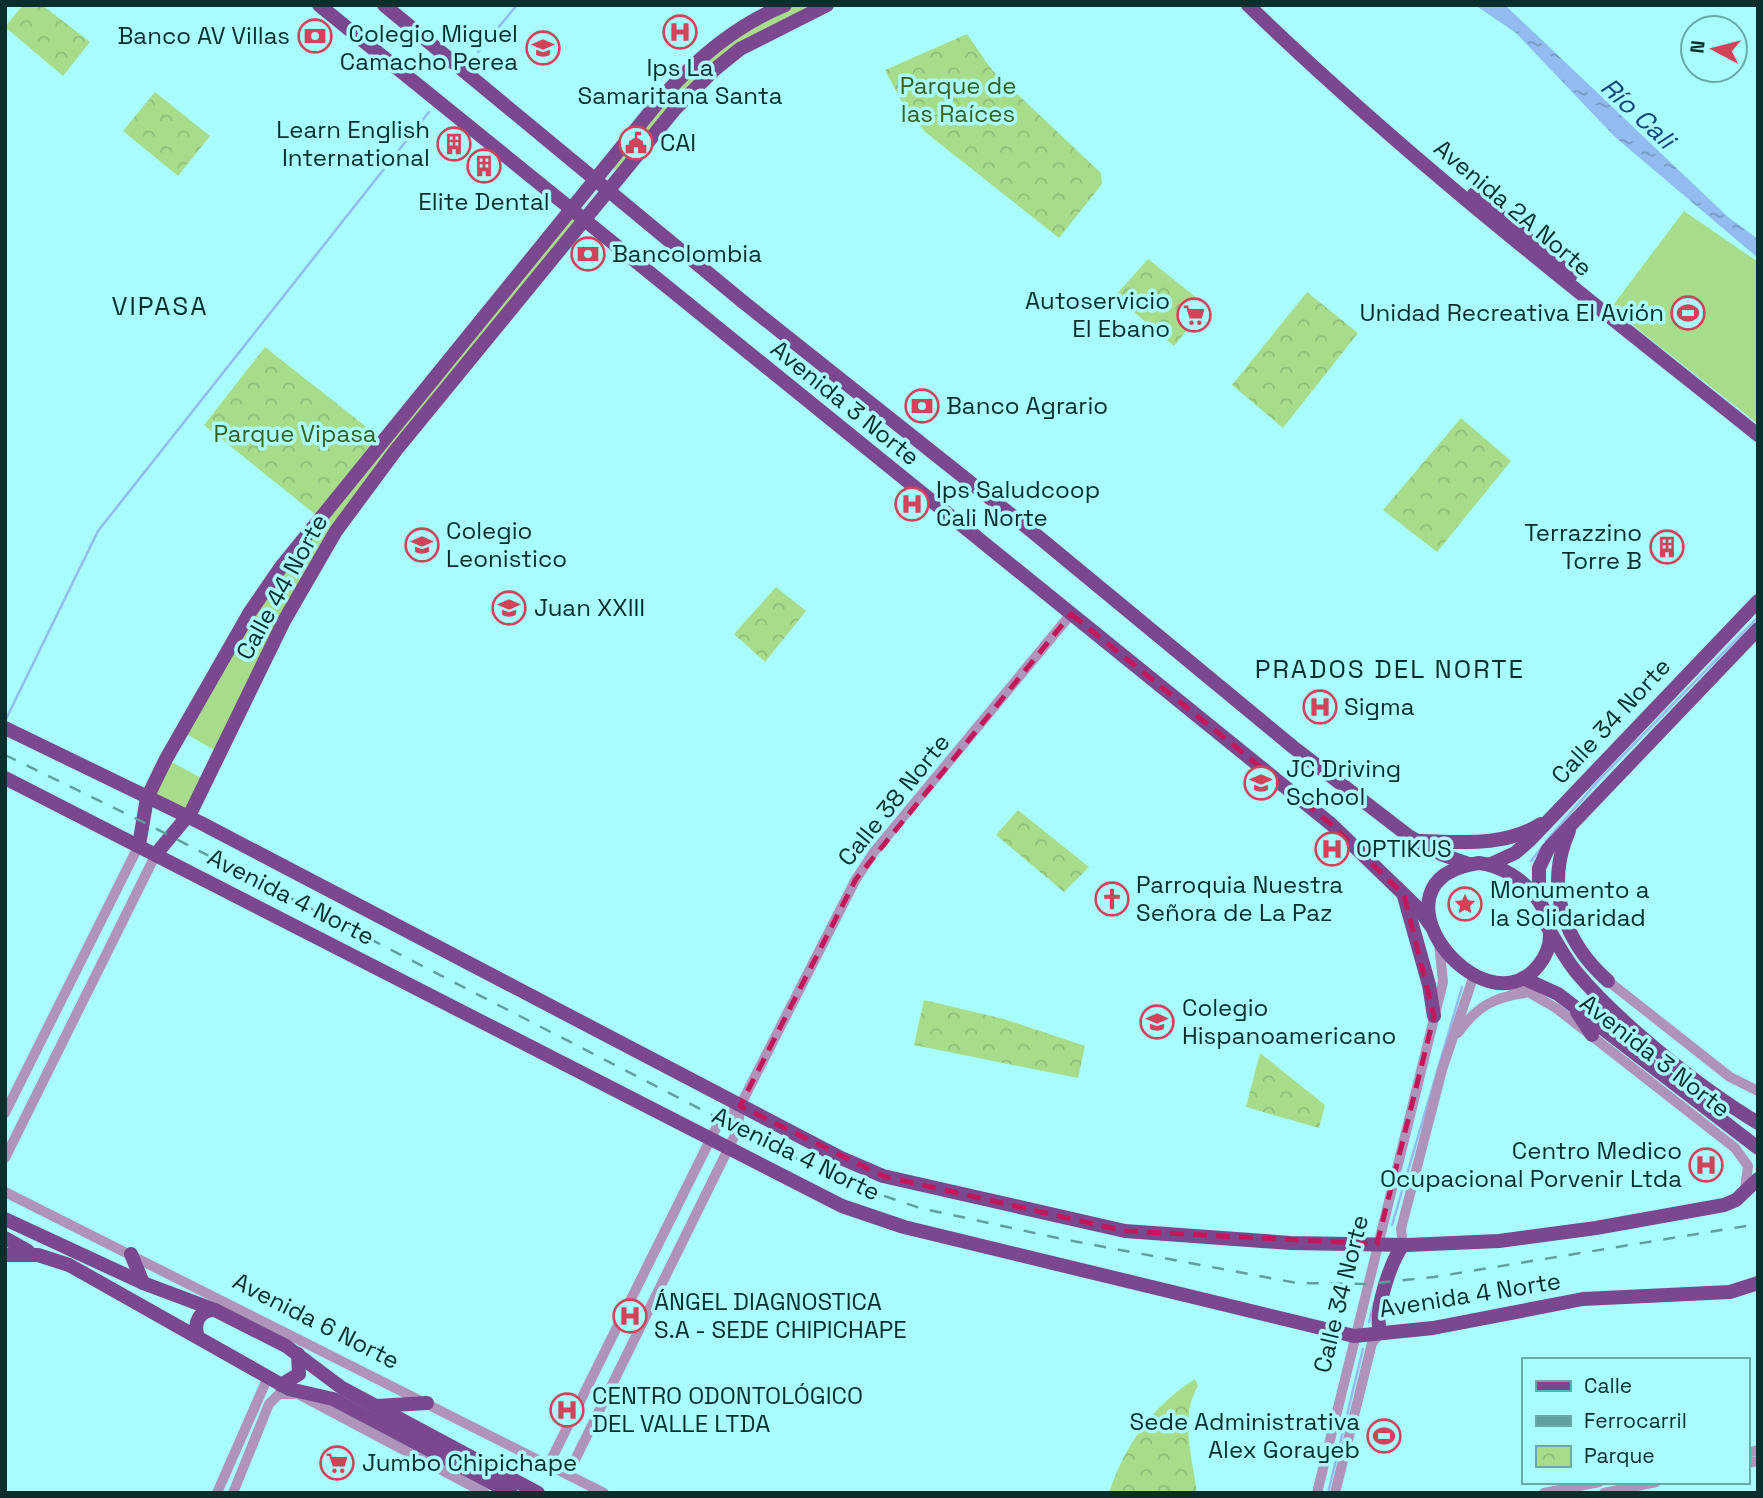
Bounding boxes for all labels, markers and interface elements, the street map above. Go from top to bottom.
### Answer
hospital icon: Ips La Samaritana Santa [661,13,699,51]
north arrow [1679,14,1749,84]
bank icon: Banco AV Villas [296,17,334,55]
place label: Colegio Miguel Camacho Perea [340,18,518,77]
place label: Banco AV Villas [118,20,290,51]
school or university icon: Colegio Miguel Camacho Perea [524,29,562,67]
text: N [1684,39,1711,55]
place label: Ips La Samaritana Santa [578,52,783,111]
park label: Parque de las Raíces [900,70,1016,129]
water label: Río Cali [1594,70,1684,158]
place label: Learn English International [276,114,430,173]
public building icon: CAI [617,124,655,162]
building icon: Learn English International [435,125,473,163]
place label: CAI [660,127,696,158]
street label: Avenida 2A Norte [1428,132,1599,283]
building icon: Elite Dental [465,147,503,185]
place label: Elite Dental [418,186,550,217]
bank icon: Bancolombia [569,235,607,273]
place label: Bancolombia [612,238,762,269]
place label: Autoservicio El Ebano [1025,285,1170,344]
district label: VIPASA [111,289,209,323]
sports icon: Unidad Recreativa El Avión [1669,294,1707,332]
supermarket icon: Autoservicio El Ebano [1175,296,1213,334]
place label: Unidad Recreativa El Avión [1360,297,1664,328]
street label: Avenida 3 Norte [765,333,926,472]
bank icon: Banco Agrario [903,387,941,425]
place label: Banco Agrario [946,390,1108,421]
park label: Parque Vipasa [213,418,377,449]
place label: Ips Saludcoop Cali Norte [936,474,1100,533]
hospital icon: Ips Saludcoop Cali Norte [893,485,931,523]
street label: Calle 44 Norte [229,508,334,665]
place label: Colegio Leonistico [446,515,567,574]
place label: Terrazzino Torre B [1524,517,1642,576]
school or university icon: Colegio Leonistico [403,526,441,564]
building icon: Terrazzino Torre B [1648,528,1686,566]
school or university icon: Juan XXIII [490,589,528,627]
place label: Juan XXIII [534,592,645,623]
street label: Calle 34 Norte [1544,651,1677,790]
district label: PRADOS DEL NORTE [1255,652,1525,686]
hospital icon: Sigma [1301,688,1339,726]
place label: Sigma [1344,691,1415,722]
street label: Calle 38 Norte [831,727,957,872]
place label: JC Driving School [1286,753,1401,812]
school or university icon: JC Driving School [1242,764,1280,802]
hospital icon: OPTIKUS [1313,830,1351,868]
place label: OPTIKUS [1356,833,1452,864]
street label: Avenida 4 Norte [203,841,380,952]
place label: Parroquia Nuestra Señora de La Paz [1136,869,1343,928]
place label: Monumento a la Solidaridad [1490,874,1650,933]
church icon: Parroquia Nuestra Señora de La Paz [1093,880,1131,918]
place icon: Monumento a la Solidaridad [1446,885,1484,923]
street label: Avenida 3 Norte [1574,987,1737,1124]
place label: Colegio Hispanoamericano [1182,992,1396,1051]
school or university icon: Colegio Hispanoamericano [1138,1003,1176,1041]
street label: Avenida 4 Norte [707,1099,885,1208]
place label: Centro Medico Ocupacional Porvenir Ltda [1380,1135,1682,1194]
hospital icon: Centro Medico Ocupacional Porvenir Ltda [1687,1146,1725,1184]
street label: Calle 34 Norte [1306,1212,1375,1376]
street label: Avenida 6 Norte [228,1265,405,1376]
street label: Avenida 4 Norte [1377,1265,1563,1324]
place label: ÁNGEL DIAGNOSTICA S.A - SEDE CHIPICHAPE [654,1286,907,1345]
hospital icon: ÁNGEL DIAGNOSTICA S.A - SEDE CHIPICHAPE [611,1297,649,1335]
legend [1522,1358,1749,1484]
text: Calle [1584,1372,1632,1399]
place label: CENTRO ODONTOLÓGICO DEL VALLE LTDA [592,1380,863,1439]
hospital icon: CENTRO ODONTOLÓGICO DEL VALLE LTDA [548,1391,586,1429]
place label: Sede Administrativa Alex Gorayeb [1130,1406,1360,1465]
text: Ferrocarril [1584,1407,1687,1434]
sports icon: Sede Administrativa Alex Gorayeb [1365,1417,1403,1455]
text: Parque [1584,1442,1655,1469]
supermarket icon: Jumbo Chipichape [318,1444,356,1482]
place label: Jumbo Chipichape [362,1447,577,1478]

